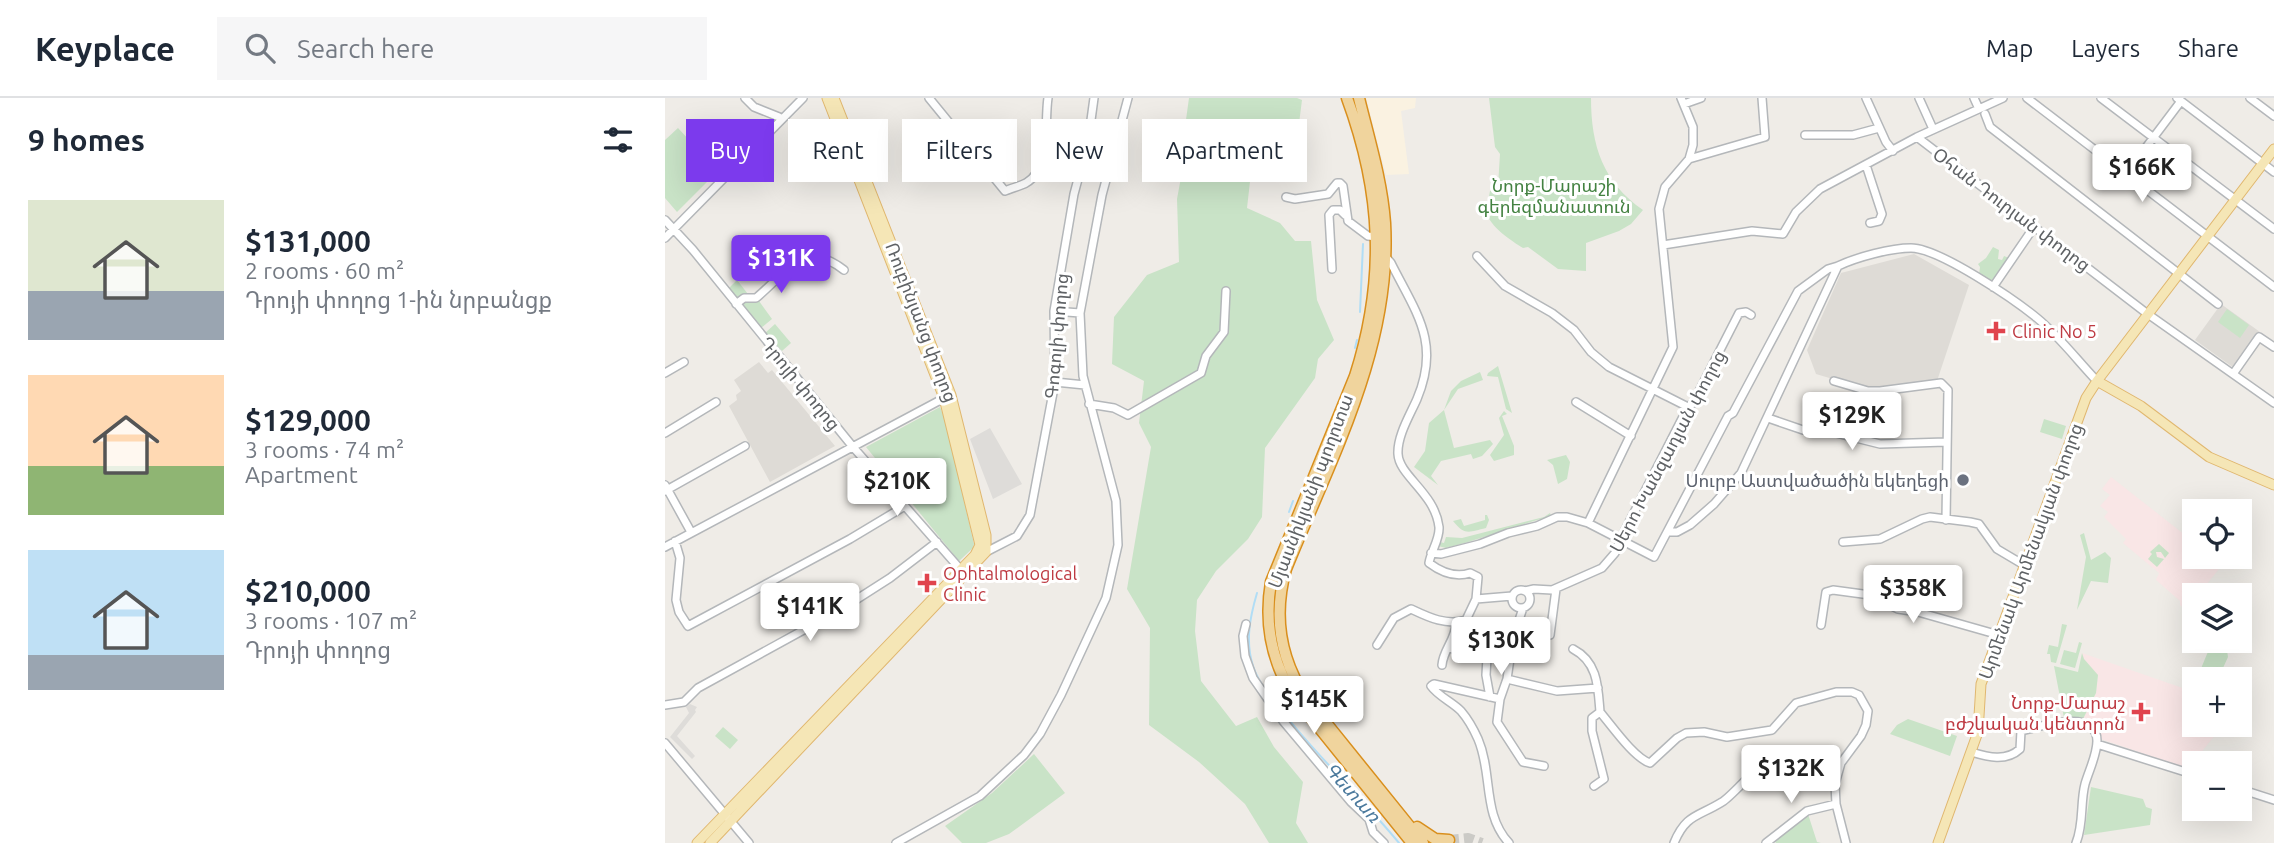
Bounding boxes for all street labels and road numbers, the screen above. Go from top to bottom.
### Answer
street label: Օհան Դուրյան փողոց [1929,143,2095,276]
street label: Ռուբինյանց փողոց [881,239,962,405]
street label: Գոգոլի փողոց [1041,272,1072,400]
street label: Դրոյի փողոց [757,332,845,434]
street label: Սերո Խանզադյան փողոց [1605,347,1730,556]
street label: Մյասնիկյանի պողոտա [1264,391,1357,591]
street label: Արմենակ Արմենակյան փողոց [1974,420,2087,682]

